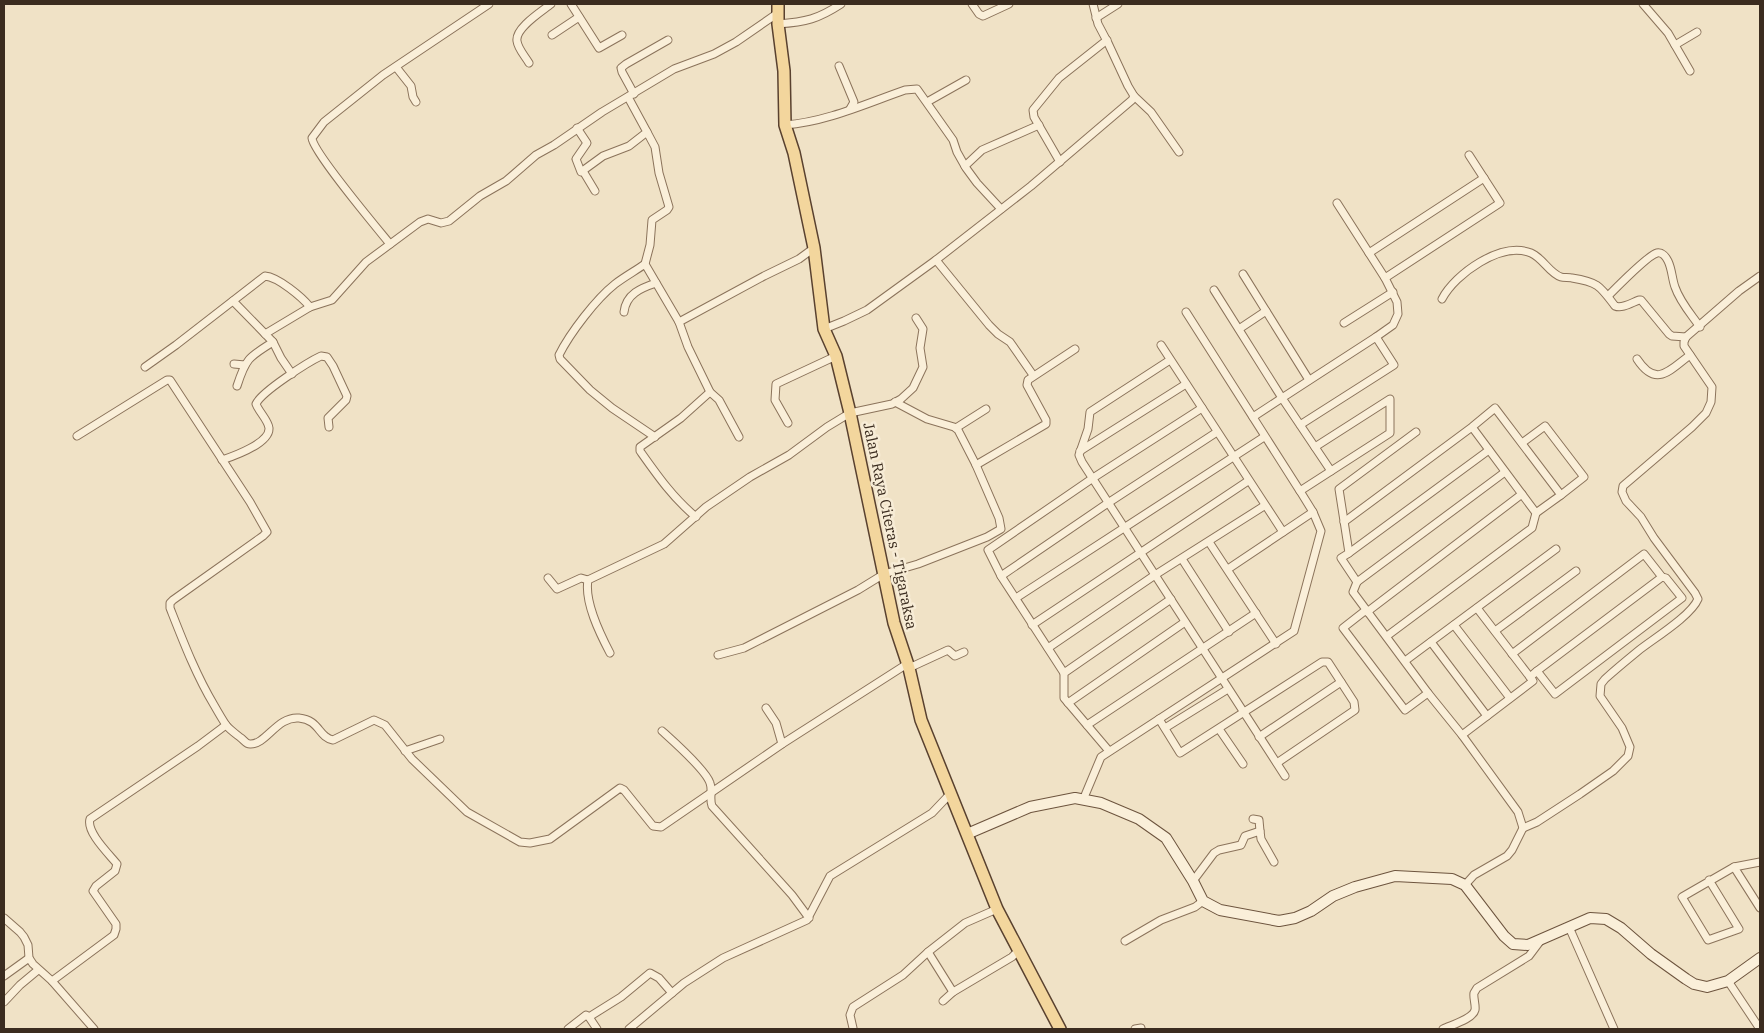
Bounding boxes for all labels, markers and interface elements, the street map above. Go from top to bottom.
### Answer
street label: Jalan Raya Citeras - Tigaraksa [859,421,922,631]

